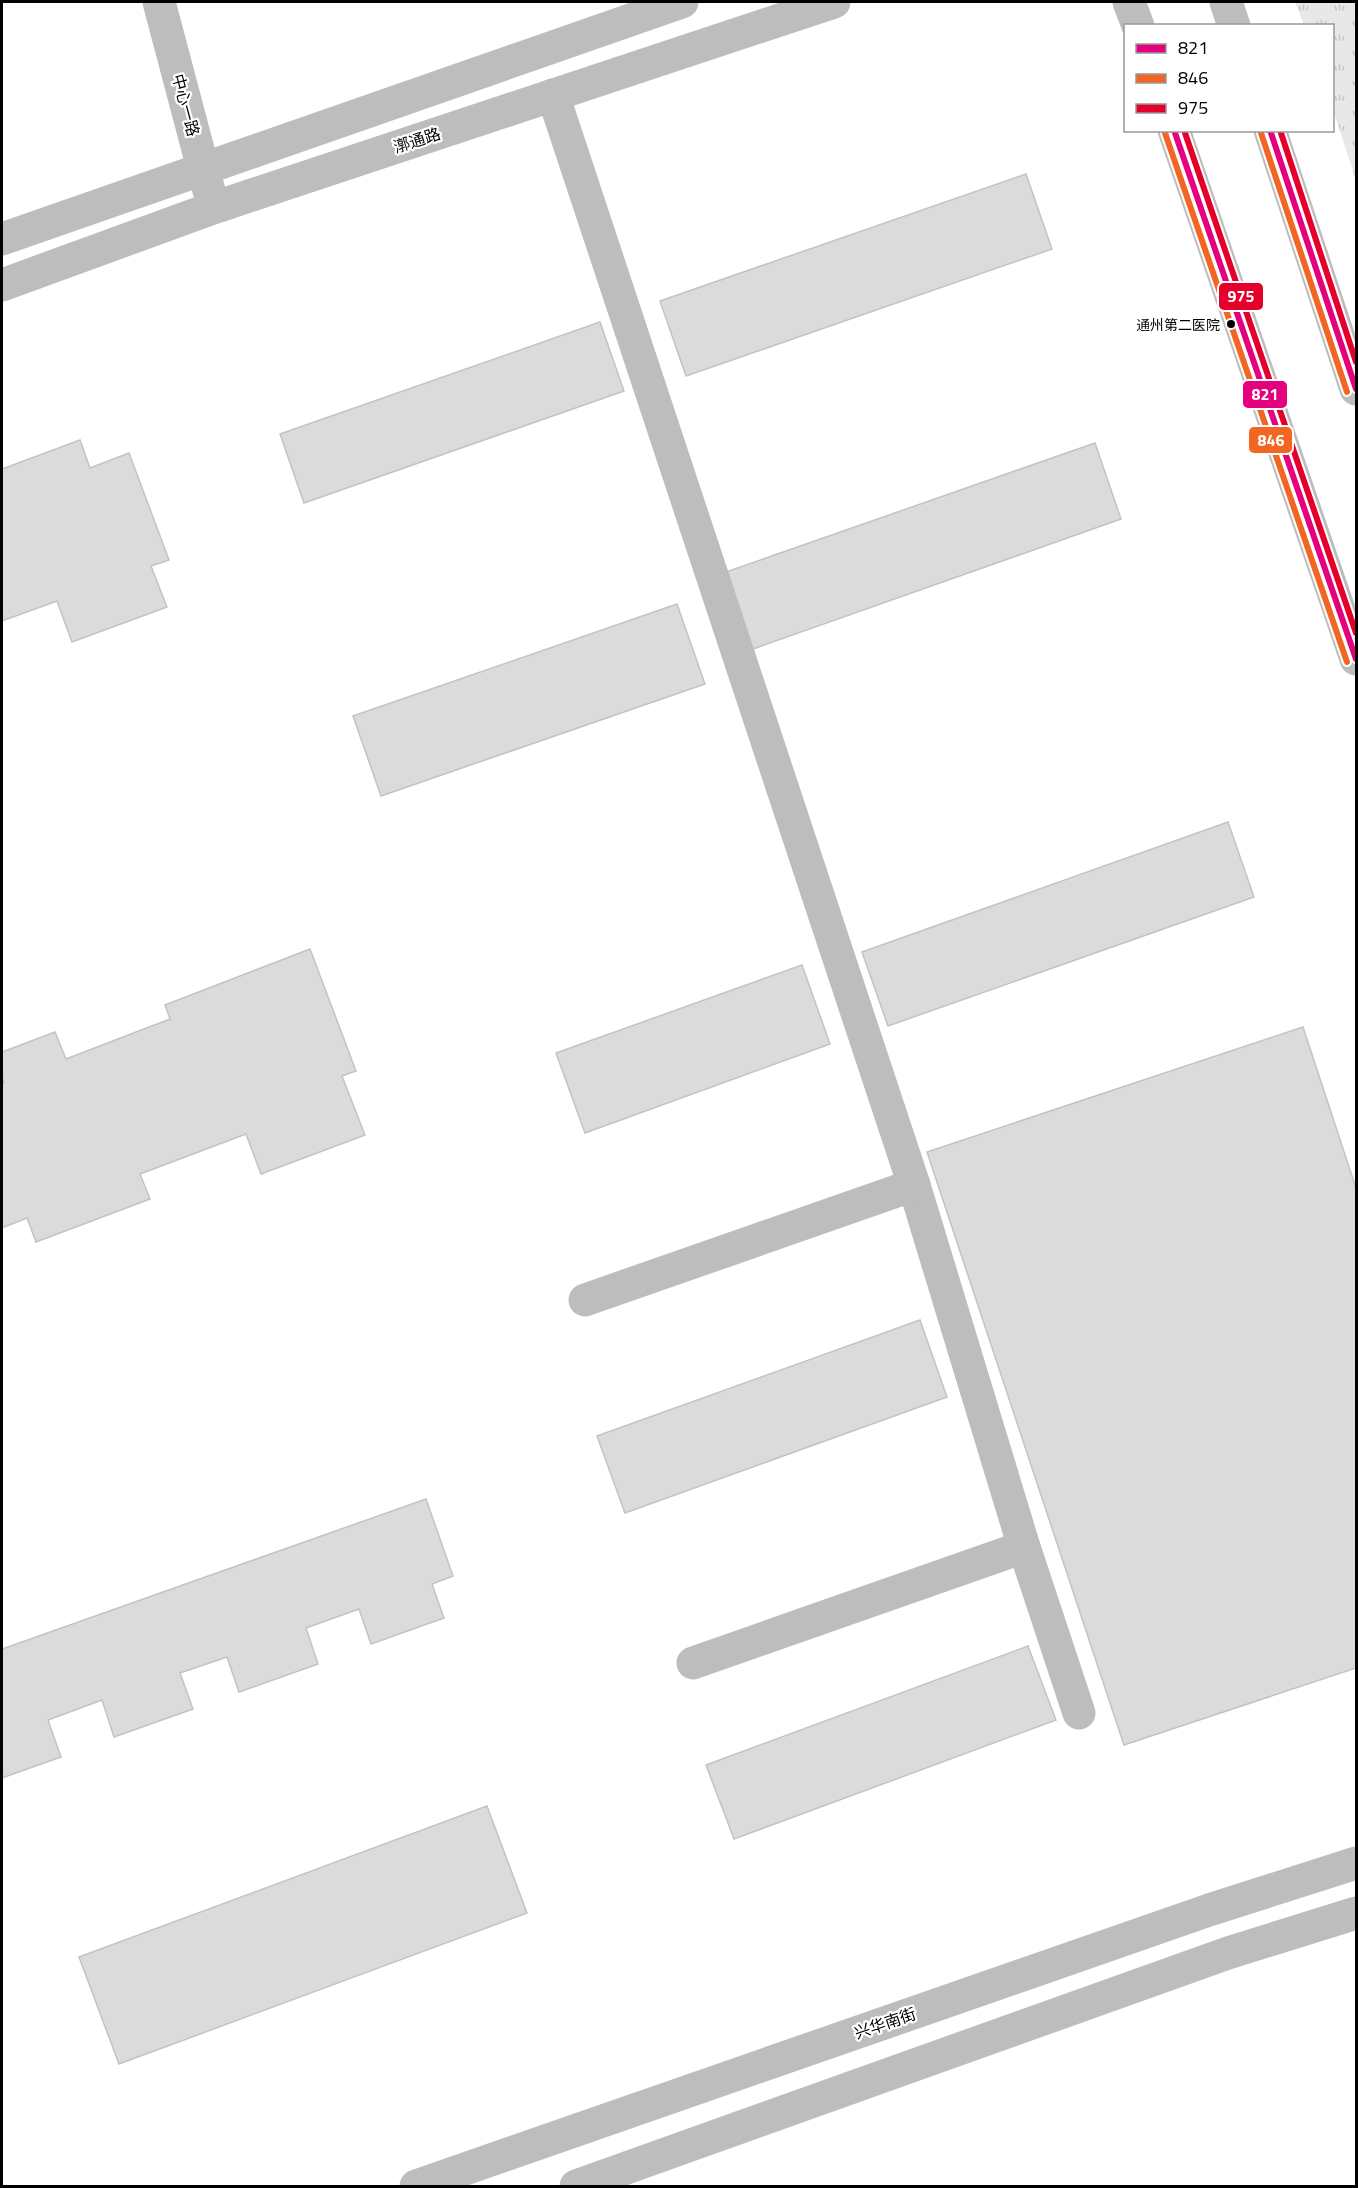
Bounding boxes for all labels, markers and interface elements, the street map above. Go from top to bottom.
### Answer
legend [1124,24,1334,132]
text: 821 [1178,34,1208,61]
text: 846 [1178,64,1208,91]
street label: 中心一路 [166,71,206,139]
text: 975 [1178,94,1208,121]
street label: 漷通路 [390,121,444,159]
line badge: 975 [1218,282,1264,311]
text: 975 [1228,284,1254,308]
place label: 通州第二医院 [1136,314,1220,335]
marker: 通州第二医院 [1225,318,1237,330]
line badge: 821 [1242,380,1288,409]
text: 821 [1252,382,1278,406]
line badge: 846 [1248,426,1293,454]
text: 846 [1258,428,1284,452]
street label: 兴华南街 [851,2001,919,2045]

